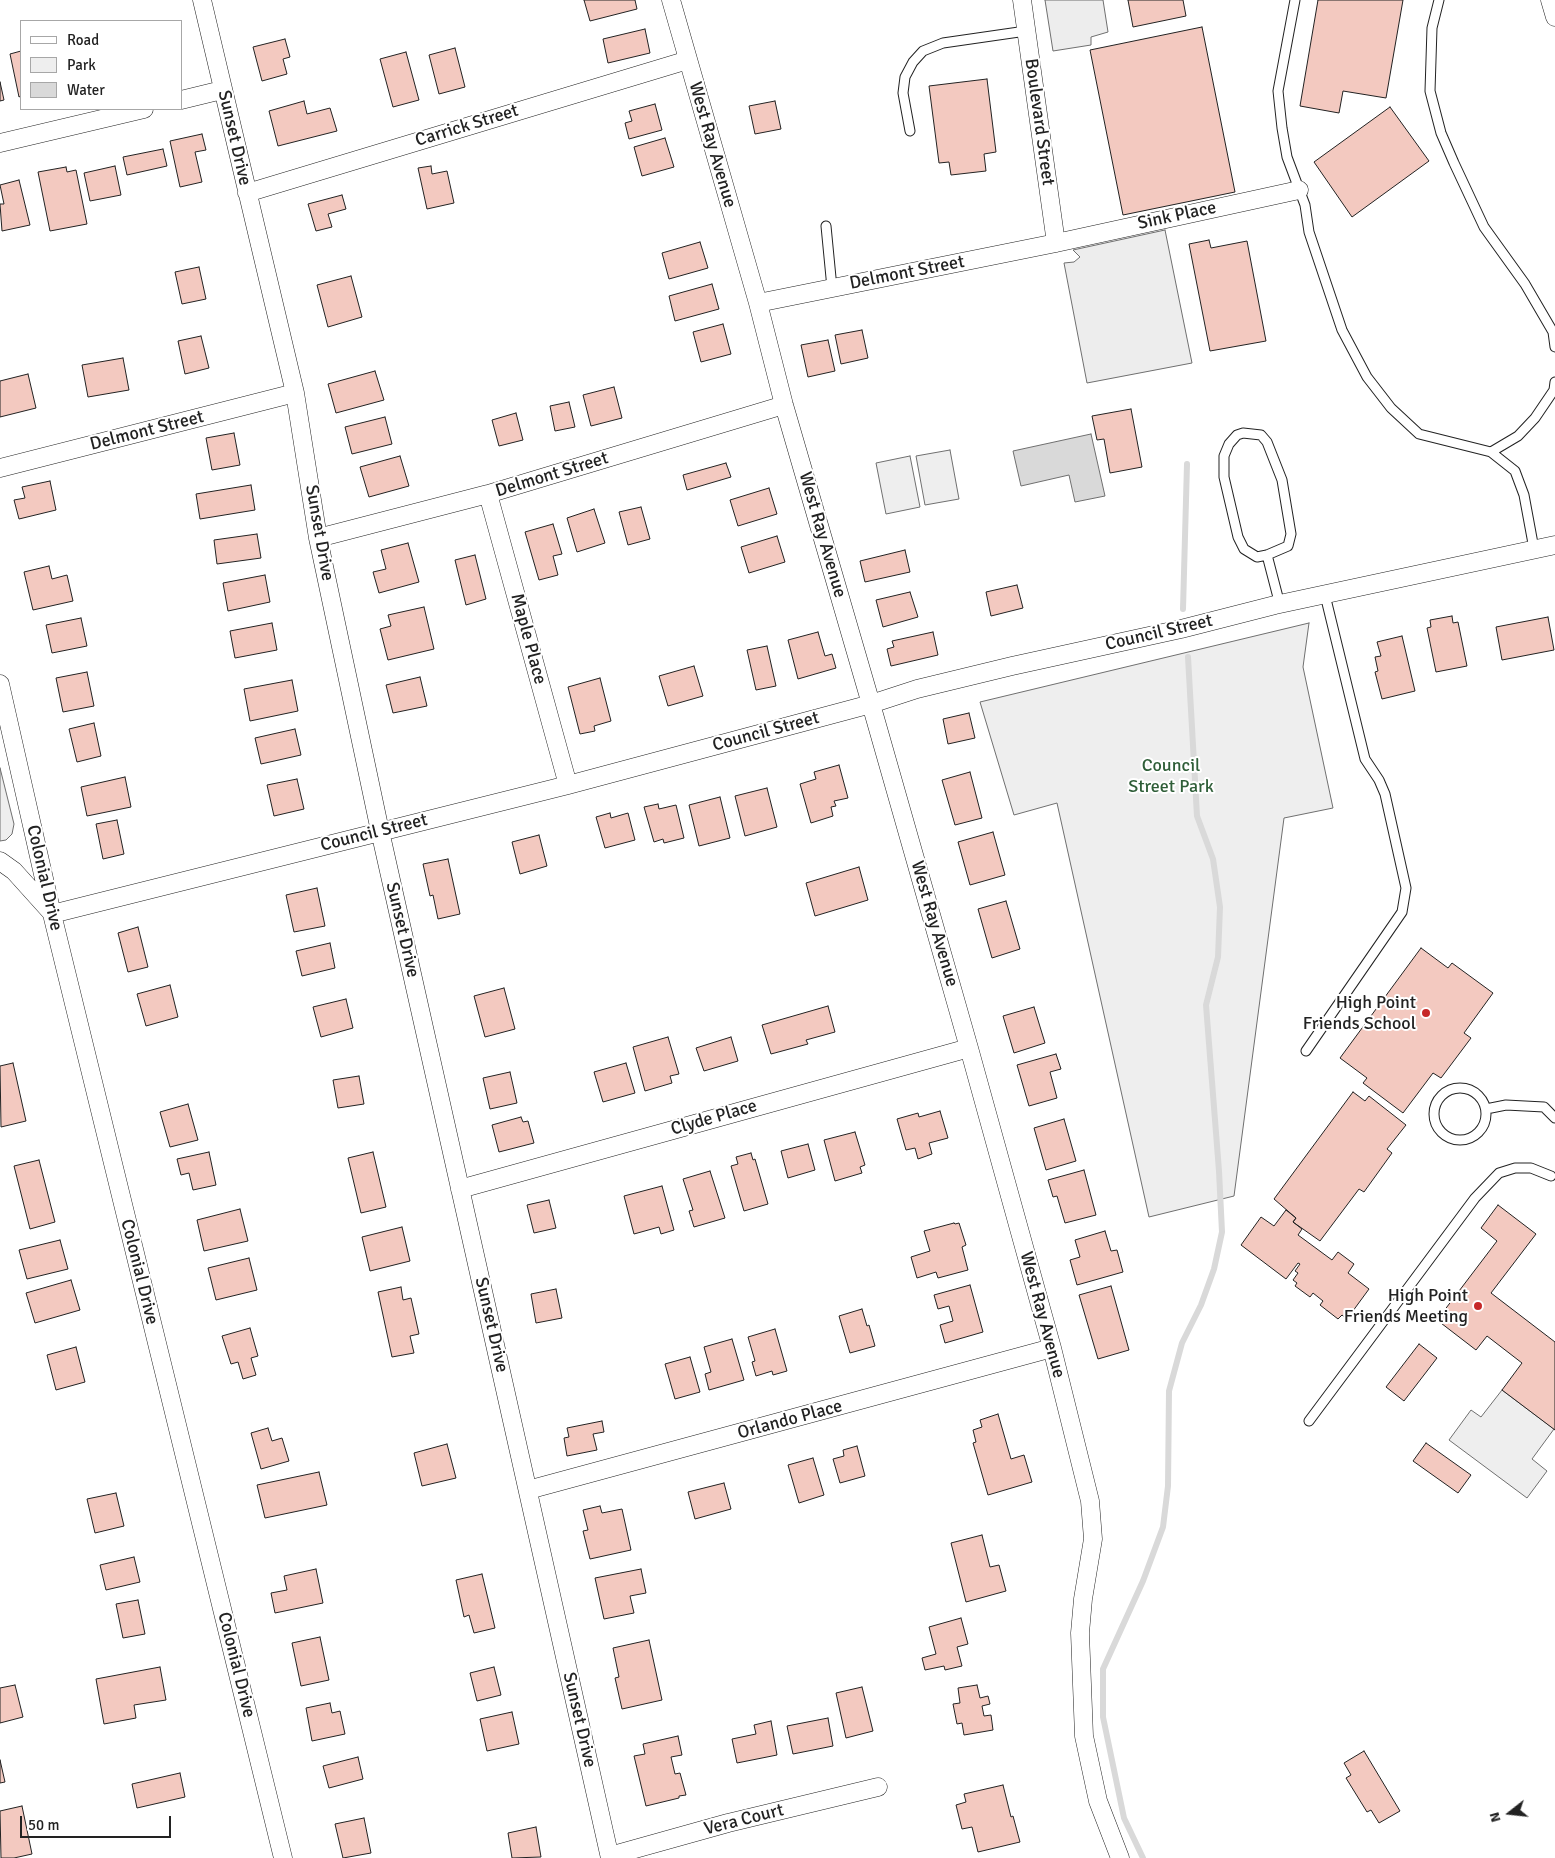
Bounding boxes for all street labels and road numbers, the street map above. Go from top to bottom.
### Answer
street label: Boulevard Street [1019,57,1059,187]
street label: West Ray Avenue [684,80,740,210]
street label: Sunset Drive [213,88,255,188]
street label: Carrick Street [413,100,521,152]
street label: Sink Place [1136,197,1218,235]
street label: Delmont Street [848,251,966,295]
street label: Delmont Street [88,406,206,456]
street label: Delmont Street [493,448,611,502]
street label: West Ray Avenue [794,470,850,600]
street label: Sunset Drive [300,483,338,583]
street label: Maple Place [506,591,550,687]
street label: Council Street [1103,610,1215,656]
street label: Council Street [710,707,822,757]
street label: Council Street [318,809,430,857]
street label: Colonial Drive [21,823,67,933]
street label: West Ray Avenue [906,859,962,989]
street label: Sunset Drive [381,880,423,980]
street label: Clyde Place [668,1095,760,1141]
street label: Colonial Drive [115,1217,163,1327]
street label: West Ray Avenue [1015,1249,1069,1381]
street label: Sunset Drive [470,1275,512,1375]
street label: Orlando Place [735,1396,845,1444]
street label: Colonial Drive [212,1610,260,1720]
street label: Sunset Drive [558,1670,600,1770]
street label: Vera Court [702,1800,786,1840]

